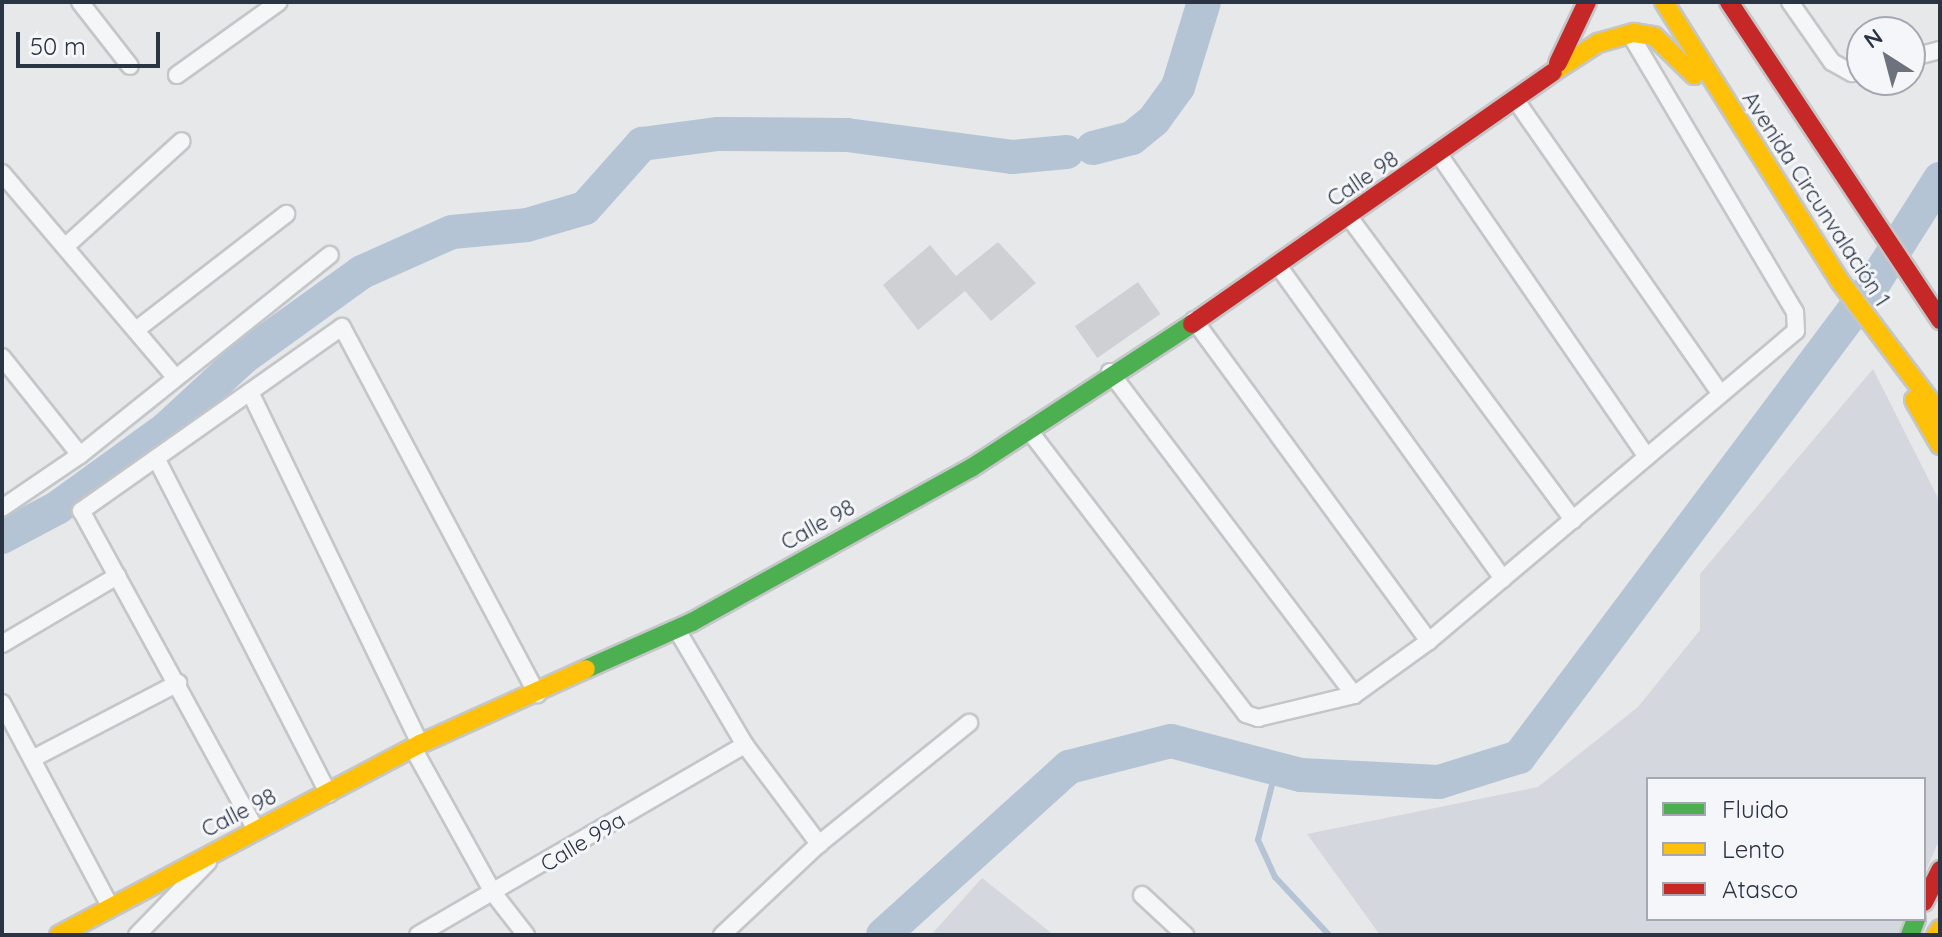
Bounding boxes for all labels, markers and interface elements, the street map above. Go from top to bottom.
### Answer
scale bar [20,16,164,66]
north arrow [1846,16,1926,96]
text: N [1858,22,1888,54]
text: 50 m [30,31,86,61]
street label: Avenida Circunvalación 1 [1737,87,1895,311]
street label: Calle 98 [1322,146,1404,212]
street label: Calle 98 [777,494,859,556]
legend [1646,777,1926,921]
street label: Calle 98 [197,783,281,843]
text: Fluido [1722,794,1789,824]
street label: Calle 99a [536,806,630,878]
text: Lento [1722,834,1785,864]
text: Atasco [1722,874,1798,904]

